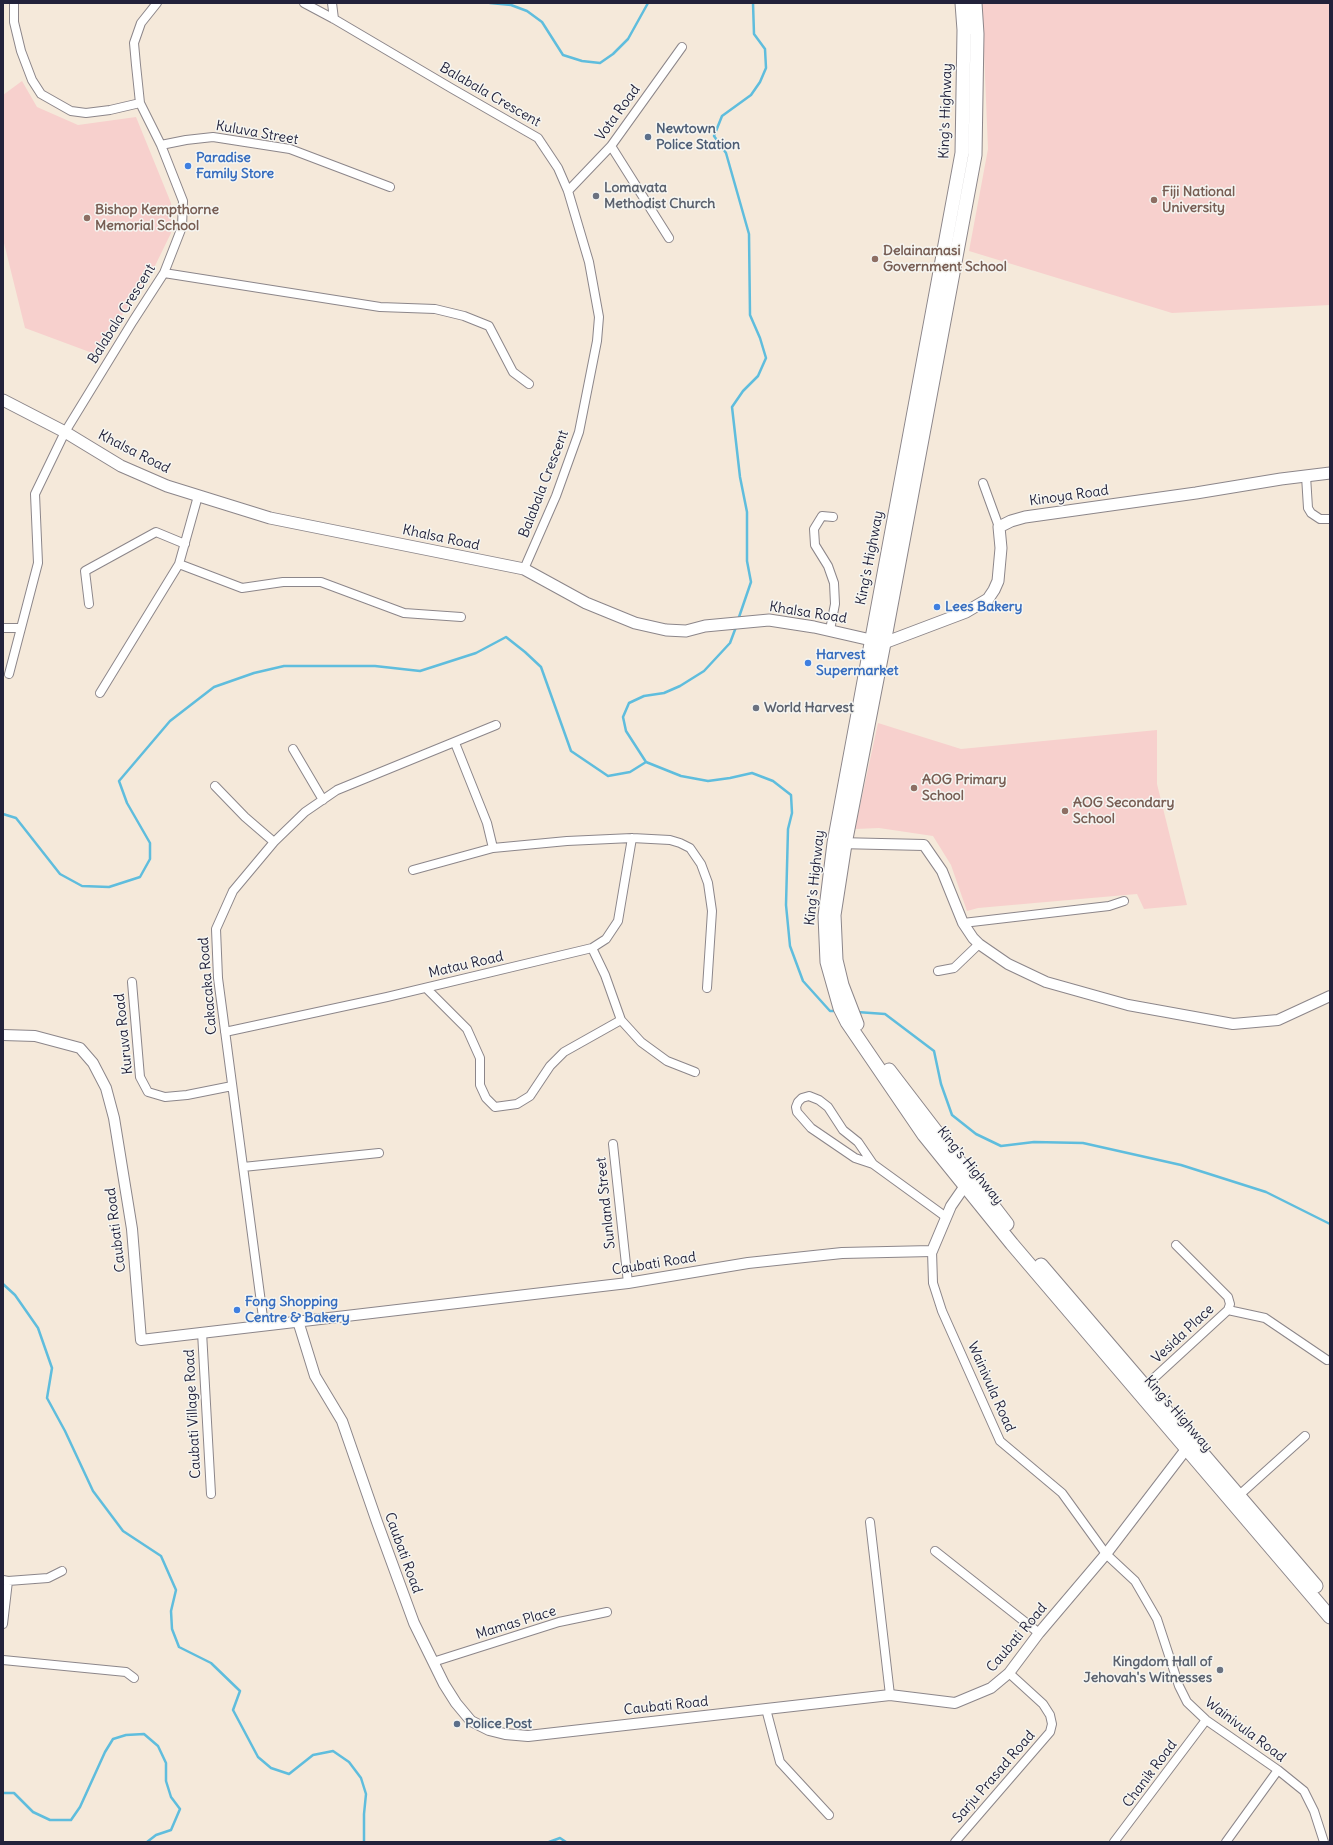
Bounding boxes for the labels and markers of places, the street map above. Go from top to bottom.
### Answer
place label: Newtown Police Station [656,121,740,154]
marker: Newtown Police Station [643,132,653,142]
place label: Paradise Family Store [196,150,274,182]
marker: Paradise Family Store [183,161,193,171]
place label: Lomavata Methodist Church [604,180,715,212]
place label: Fiji National University [1162,184,1235,216]
marker: Lomavata Methodist Church [591,191,601,201]
marker: Fiji National University [1149,195,1159,205]
place label: Bishop Kempthorne Memorial School [95,202,219,234]
marker: Bishop Kempthorne Memorial School [82,213,92,223]
place label: Delainamasi Government School [883,243,1007,276]
marker: Delainamasi Government School [870,254,880,264]
place label: Lees Bakery [945,599,1022,615]
marker: Lees Bakery [932,602,942,612]
place label: Harvest Supermarket [816,647,898,680]
marker: Harvest Supermarket [803,658,813,668]
place label: World Harvest [764,700,854,716]
marker: World Harvest [751,703,761,713]
place label: AOG Primary School [922,772,1006,804]
marker: AOG Primary School [909,783,919,793]
place label: AOG Secondary School [1073,795,1174,828]
marker: AOG Secondary School [1060,806,1070,816]
place label: Fong Shopping Centre & Bakery [245,1294,350,1326]
marker: Fong Shopping Centre & Bakery [232,1305,242,1315]
place label: Kingdom Hall of Jehovah's Witnesses [1084,1654,1212,1686]
marker: Kingdom Hall of Jehovah's Witnesses [1215,1665,1225,1675]
place label: Police Post [465,1716,532,1732]
marker: Police Post [452,1719,462,1729]

